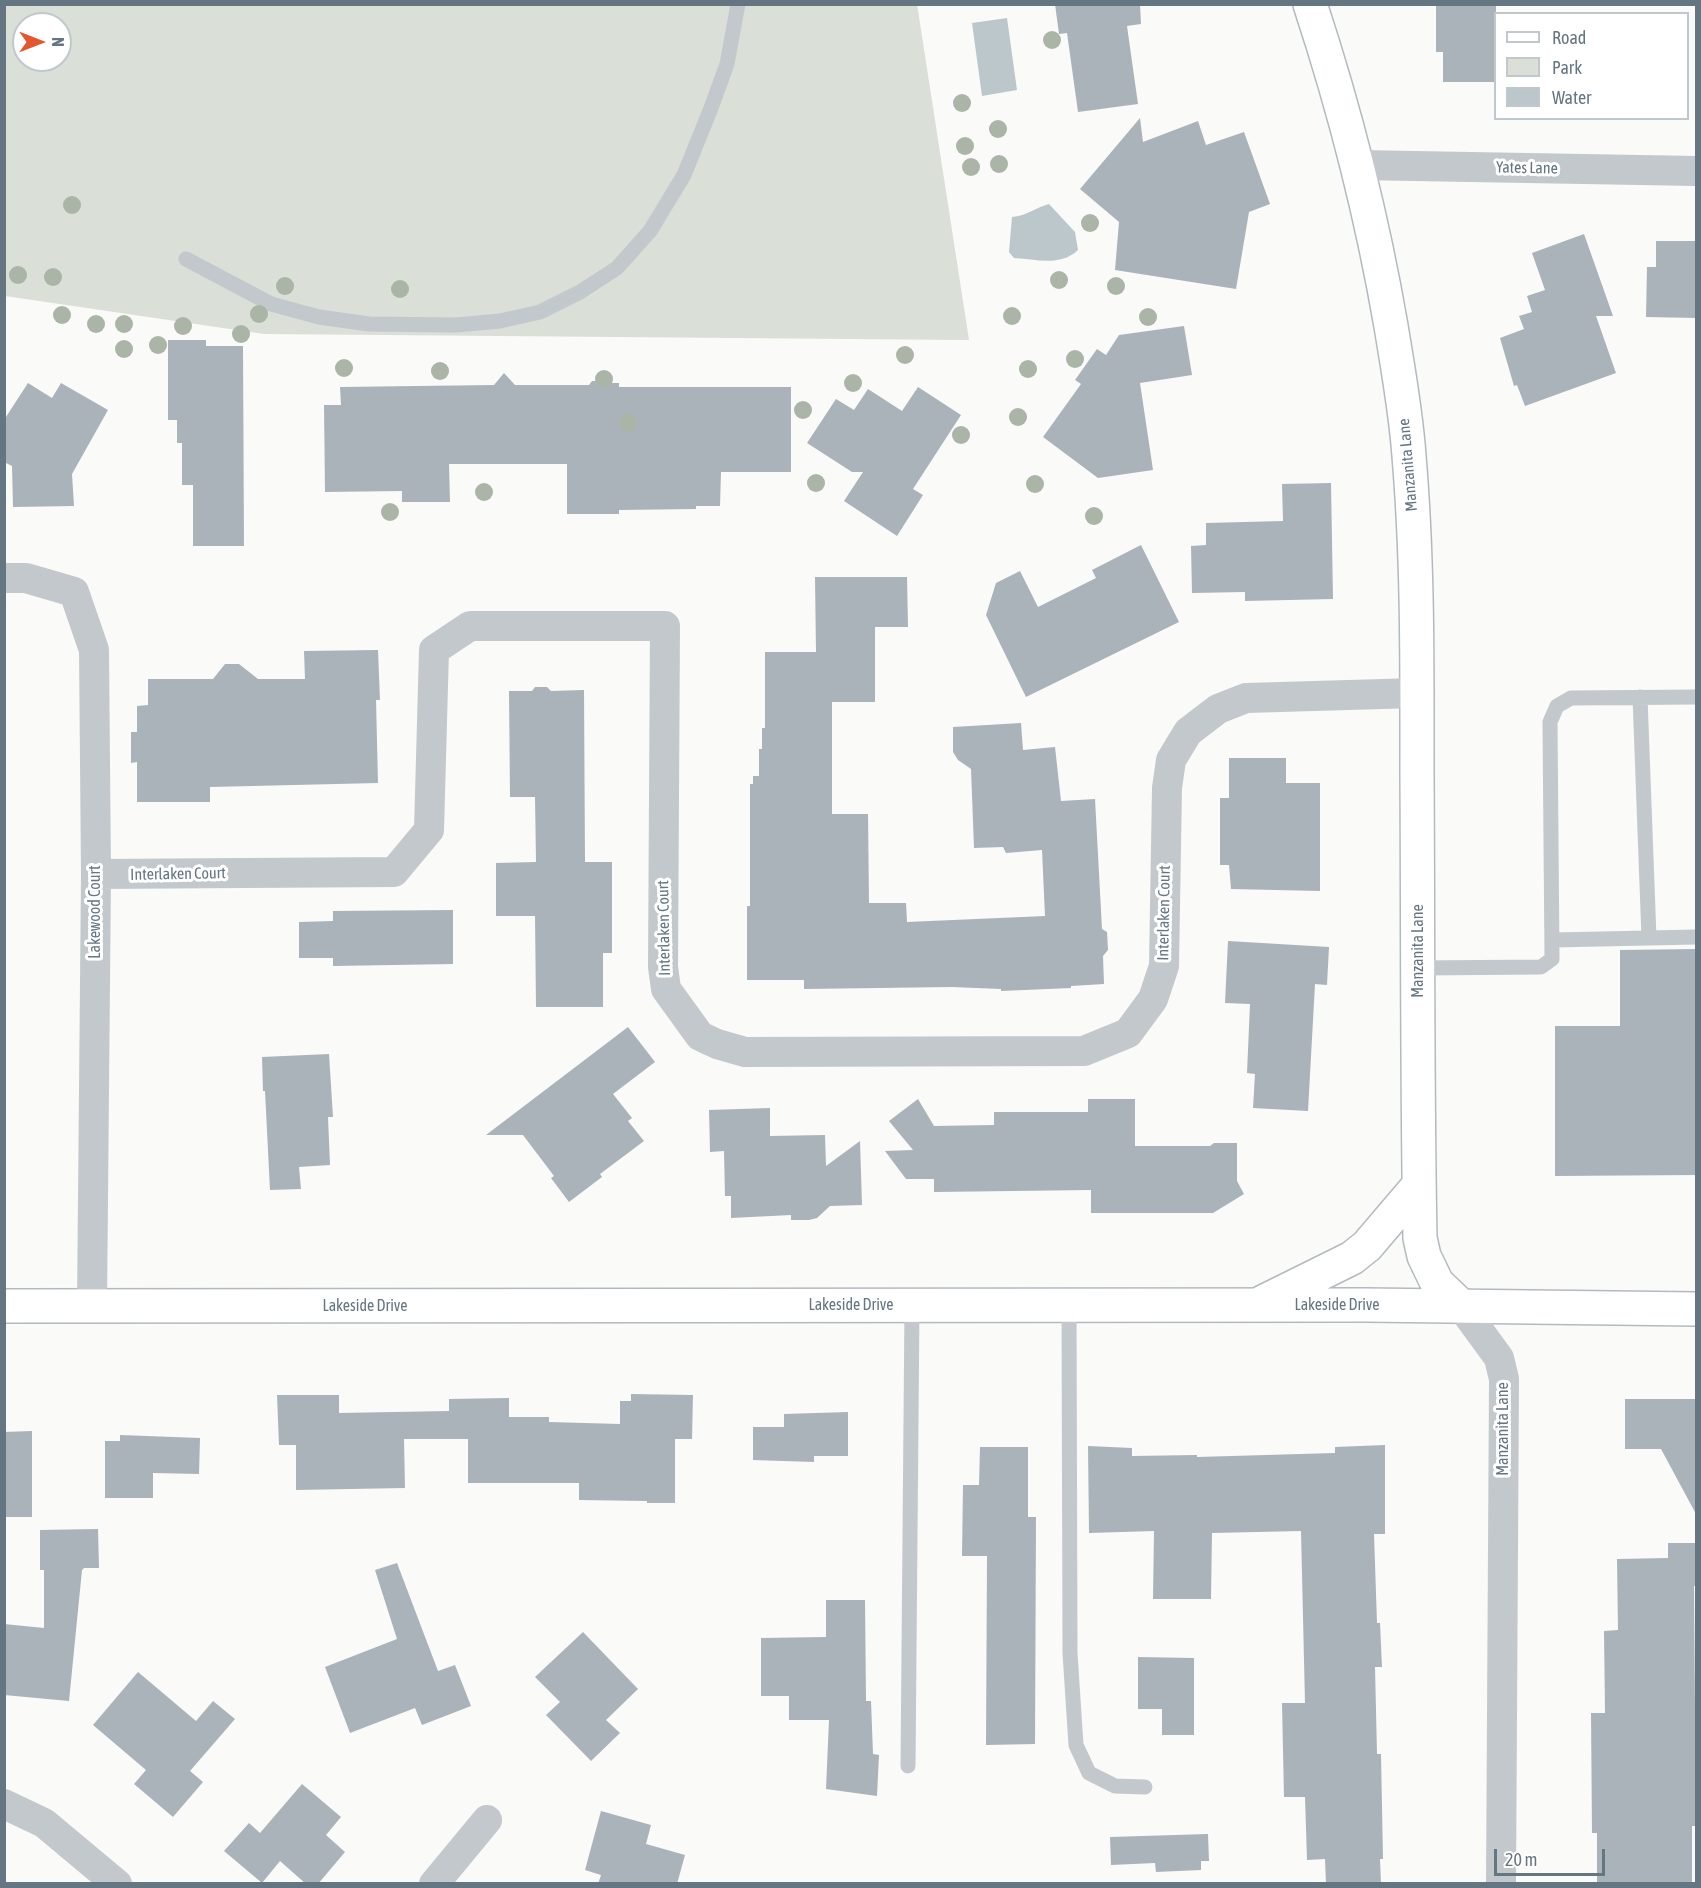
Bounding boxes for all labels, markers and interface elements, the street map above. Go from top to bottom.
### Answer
north arrow [12,12,72,72]
legend [1494,12,1689,120]
text: Road [1552,27,1586,48]
text: N [49,37,67,47]
text: Park [1552,57,1582,78]
text: Water [1552,87,1591,108]
street label: Yates Lane [1496,158,1558,178]
street label: Manzanita Lane [1394,418,1422,512]
street label: Interlaken Court [130,864,226,884]
street label: Lakewood Court [85,865,105,959]
street label: Interlaken Court [1154,865,1174,961]
street label: Interlaken Court [654,880,674,976]
street label: Manzanita Lane [1408,904,1428,998]
street label: Lakeside Drive [808,1295,894,1315]
street label: Lakeside Drive [1294,1295,1380,1315]
street label: Lakeside Drive [322,1296,408,1316]
street label: Manzanita Lane [1493,1382,1513,1476]
scale bar [1497,1837,1608,1875]
text: 20 m [1505,1849,1537,1870]

